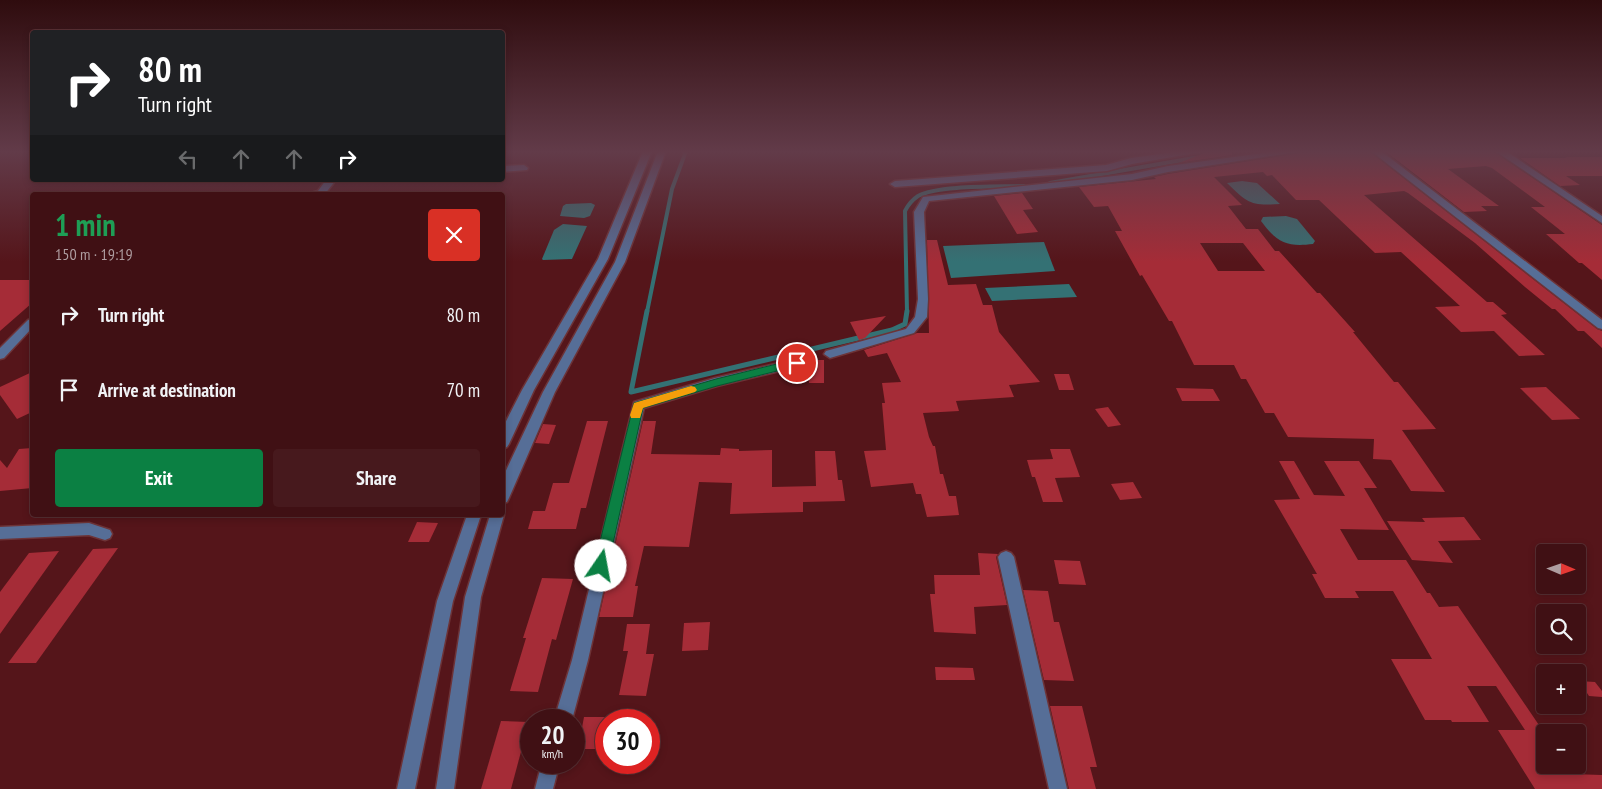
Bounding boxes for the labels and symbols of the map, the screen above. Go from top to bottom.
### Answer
pin [776,342,818,384]
position arrow [574,539,626,591]
north arrow [1536,544,1586,594]
speed limit sign: 30 [595,709,660,774]

